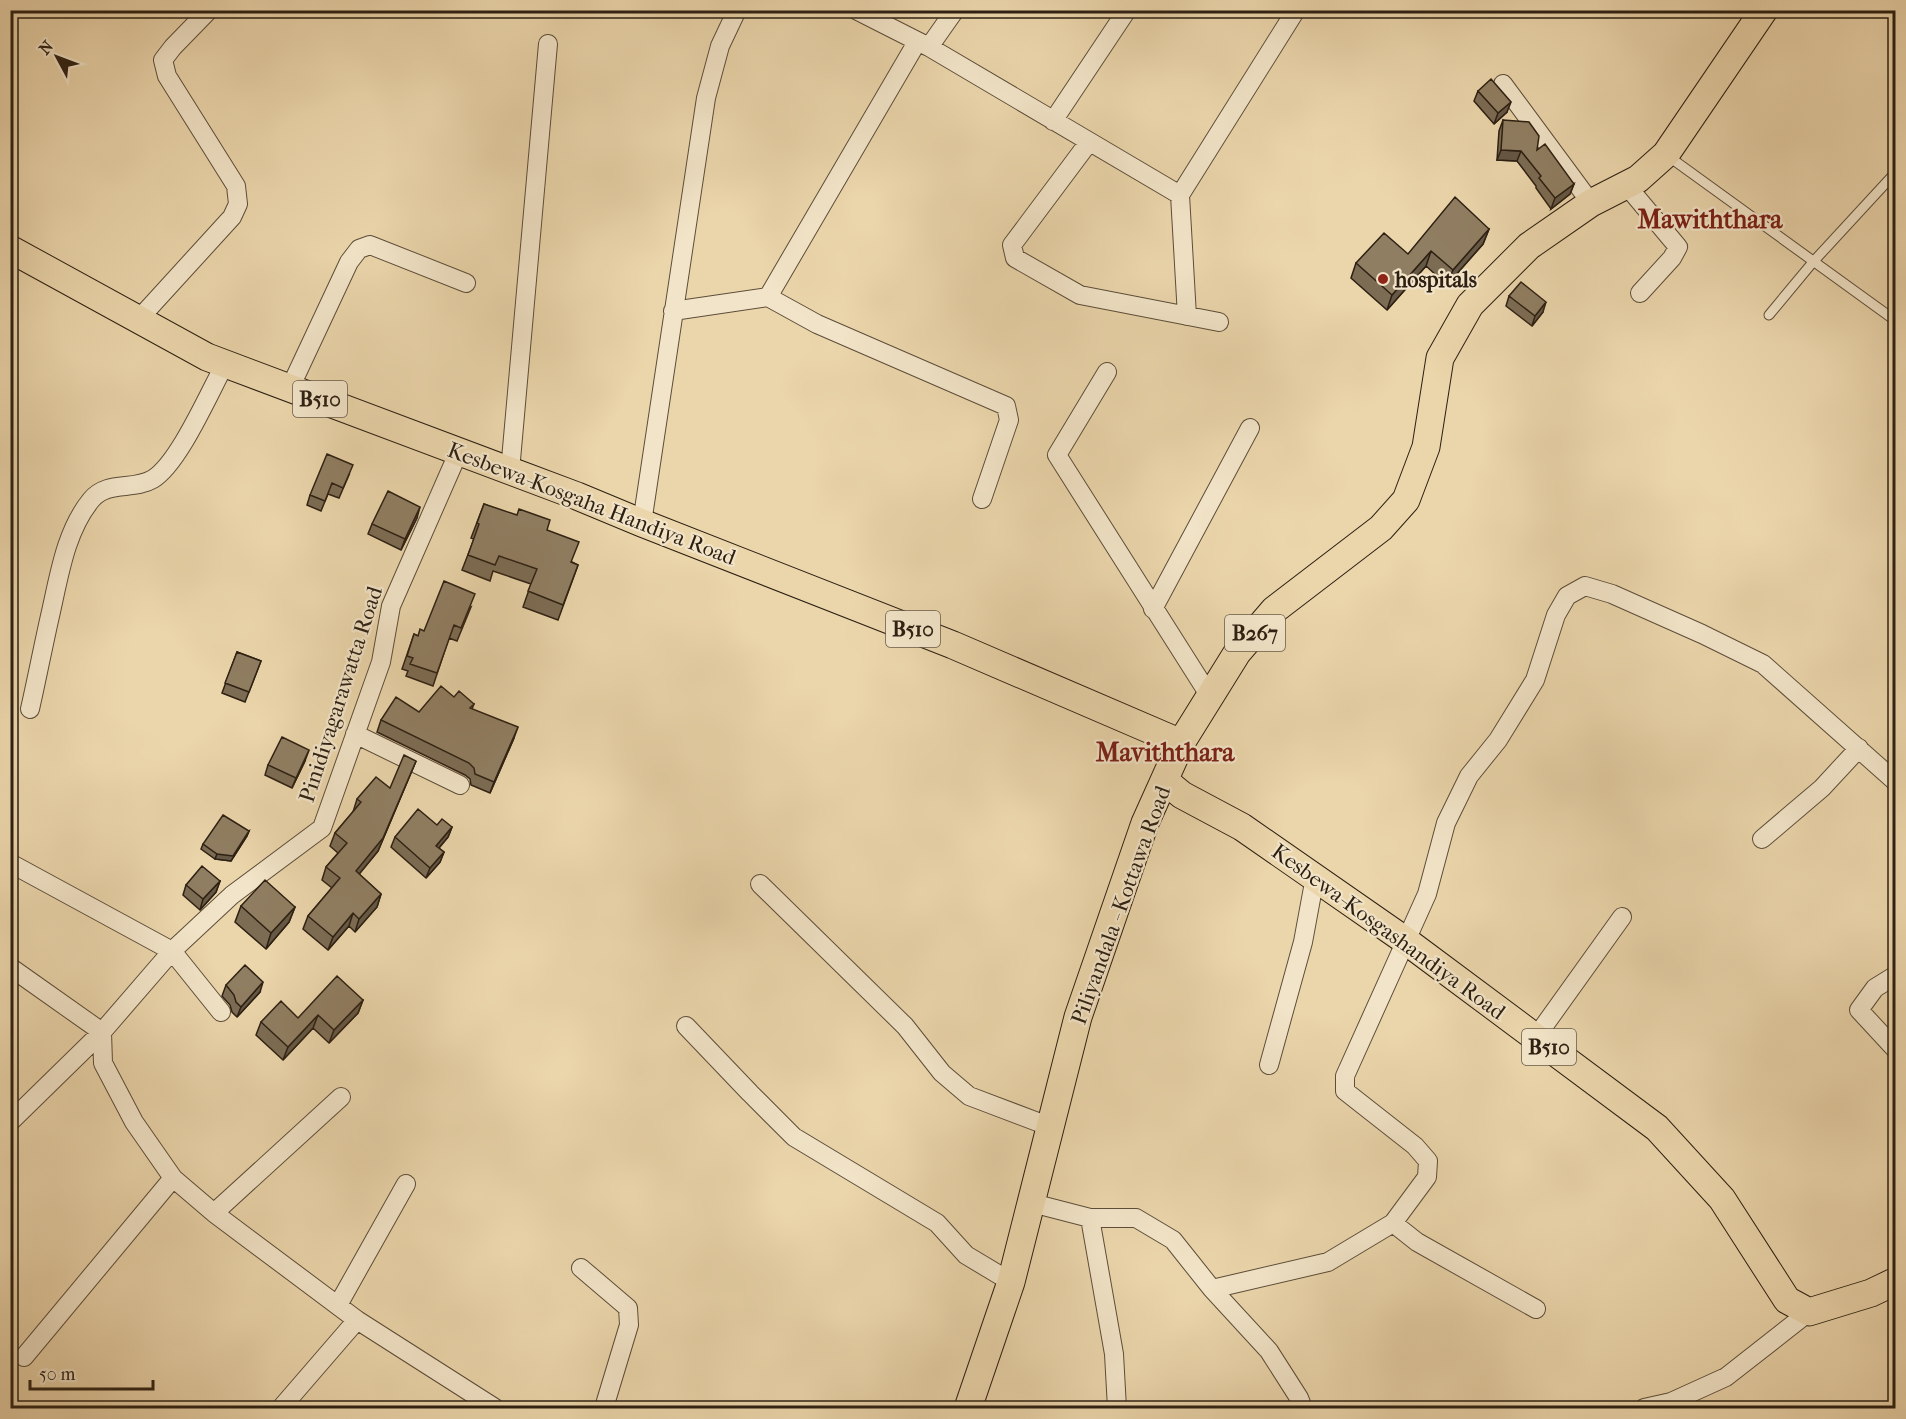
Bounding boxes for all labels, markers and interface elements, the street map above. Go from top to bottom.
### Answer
north arrow [27,27,87,87]
text: N [35,36,58,58]
district label: Mawiththara [1638,204,1783,235]
place label: hospitals [1394,267,1477,293]
marker: hospitals [1376,272,1390,286]
road number: B510 [293,381,347,417]
street label: Kesbewa-Kosgaha Handiya Road [444,437,740,571]
street label: Pinidiyagarawatta Road [294,582,388,806]
road number: B510 [886,611,940,647]
road number: B267 [1225,615,1285,651]
district label: Maviththara [1096,737,1235,768]
street label: Piliyandala - Kottawa Road [1066,782,1177,1028]
street label: Kesbewa-Kosgashandiya Road [1267,838,1511,1026]
road number: B510 [1522,1029,1576,1065]
scale bar [30,1353,153,1391]
text: 50 m [39,1364,76,1385]

